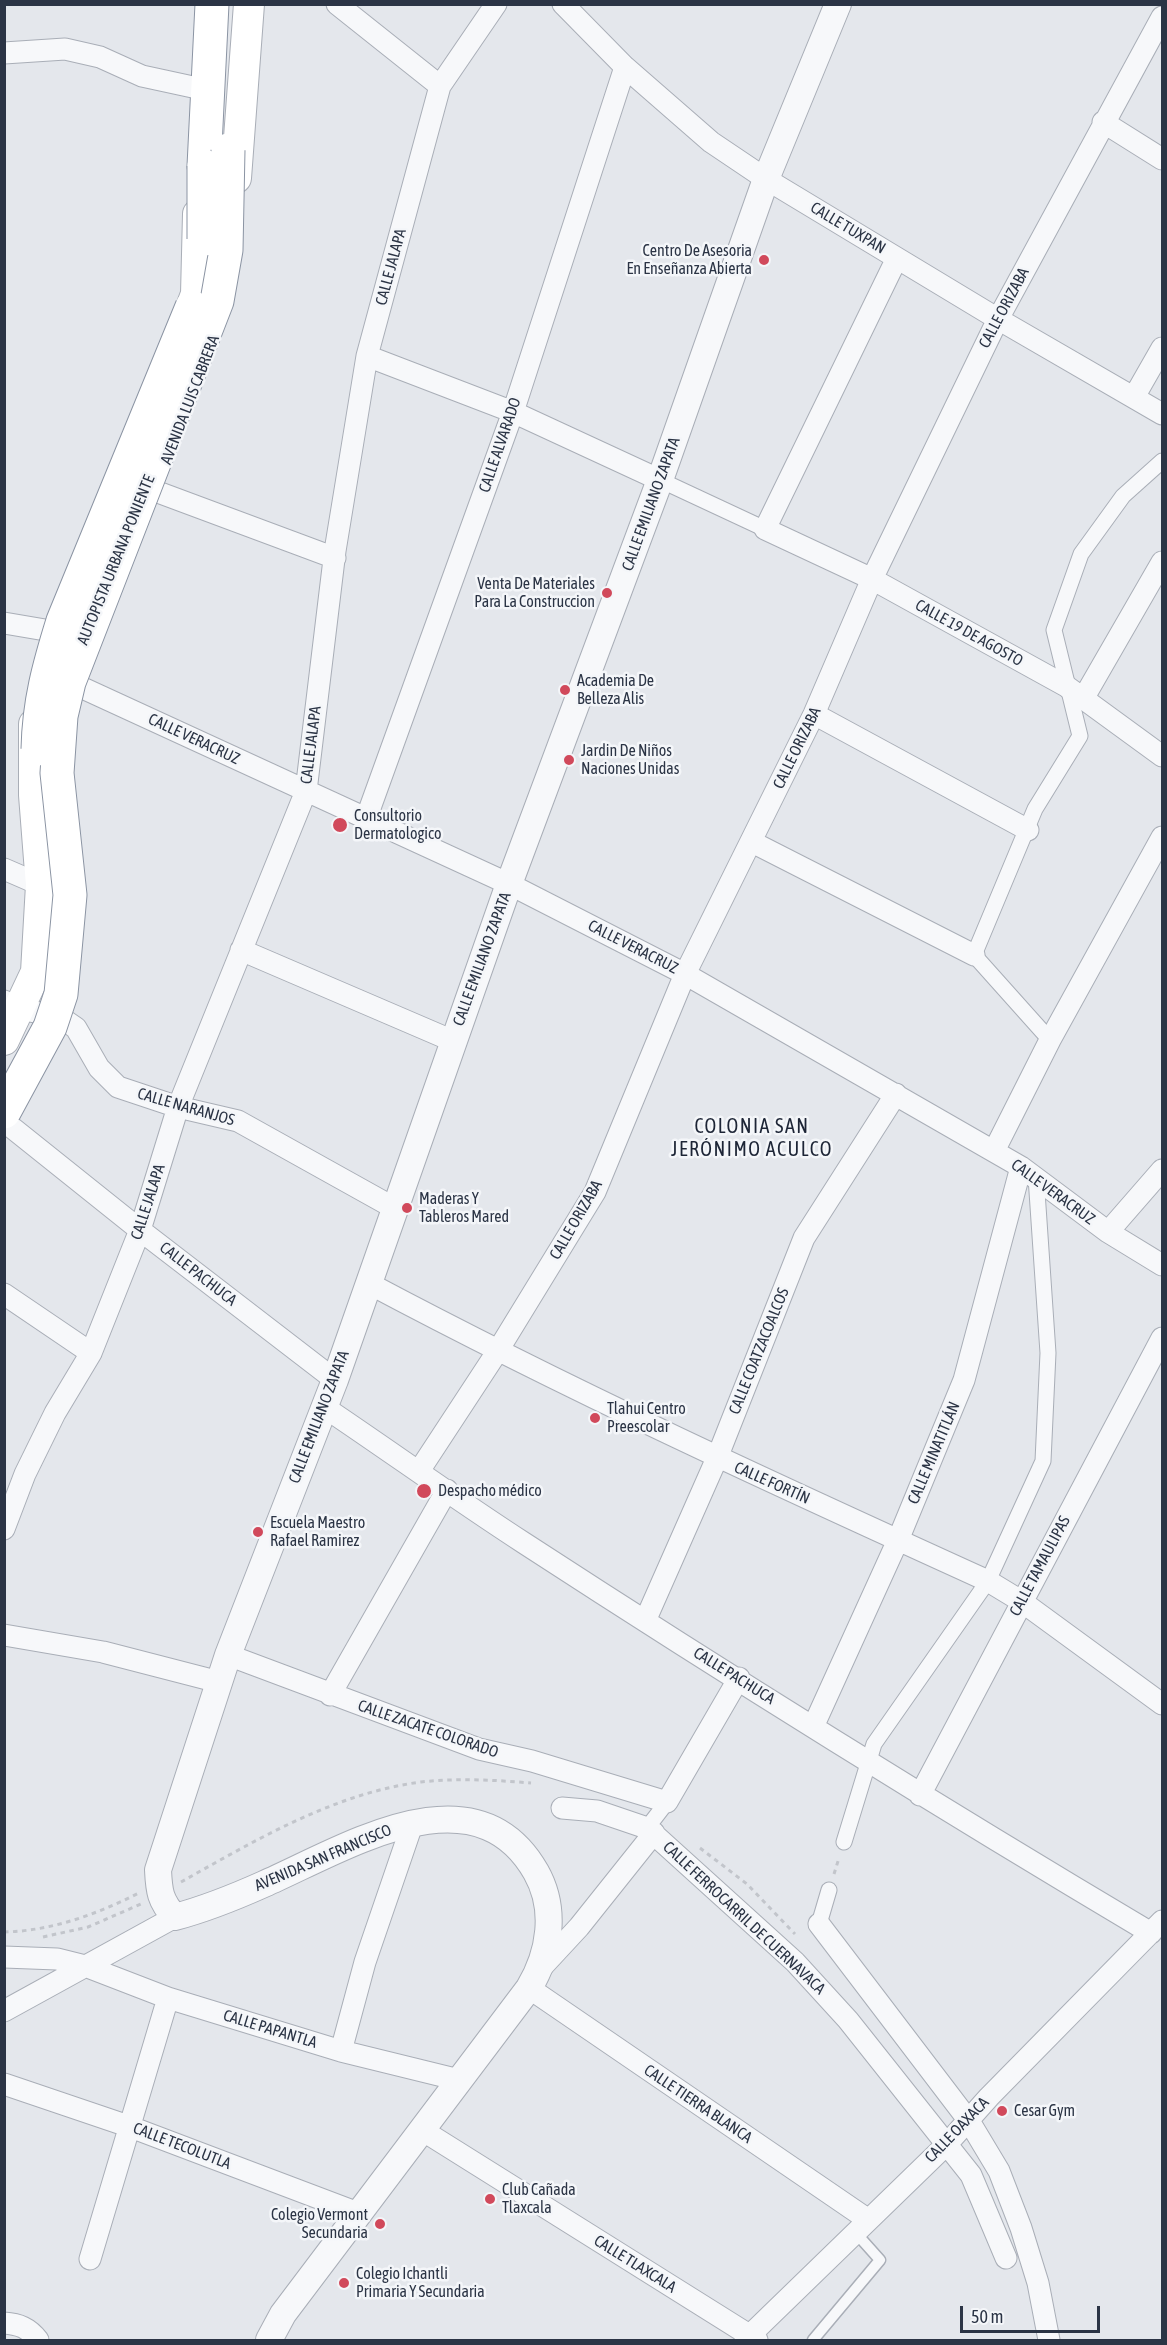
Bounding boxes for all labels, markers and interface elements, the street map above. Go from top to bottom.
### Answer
street label: CALLE TUXPAN [807,198,889,258]
street label: CALLE JALAPA [372,227,410,307]
place label: Centro De Asesoria En Enseñanza Abierta [626,241,752,279]
marker: Centro De Asesoria En Enseñanza Abierta [757,253,771,267]
street label: CALLE ORIZABA [975,265,1033,351]
street label: AVENIDA LUIS CABRERA [157,333,223,467]
street label: CALLE ALVARADO [475,395,525,495]
street label: CALLE EMILIANO ZAPATA [618,435,684,573]
street label: AUTOPISTA URBANA PONIENTE [73,472,159,648]
place label: Venta De Materiales Para La Construccion [474,574,595,612]
marker: Venta De Materiales Para La Construccion [600,586,614,600]
street label: CALLE 19 DE AGOSTO [912,595,1026,671]
place label: Academia De Belleza Alis [577,671,654,709]
marker: Academia De Belleza Alis [558,683,572,697]
street label: CALLE ORIZABA [769,704,825,792]
street label: CALLE JALAPA [297,705,325,785]
street label: CALLE VERACRUZ [145,709,243,769]
place label: Jardin De Niños Naciones Unidas [581,741,679,779]
marker: Jardin De Niños Naciones Unidas [562,753,576,767]
place label: Consultorio Dermatologico [354,806,441,844]
marker: Consultorio Dermatologico [331,816,349,834]
street label: CALLE EMILIANO ZAPATA [449,890,515,1028]
street label: CALLE VERACRUZ [585,916,681,978]
street label: CALLE NARANJOS [135,1084,237,1130]
district label: COLONIA SAN JERÓNIMO ACULCO [671,1115,833,1162]
street label: CALLE VERACRUZ [1007,1155,1099,1229]
street label: CALLE JALAPA [127,1162,169,1242]
street label: CALLE ORIZABA [546,1177,606,1263]
place label: Maderas Y Tableros Mared [419,1189,509,1227]
marker: Maderas Y Tableros Mared [400,1201,414,1215]
street label: CALLE PACHUCA [156,1238,240,1310]
street label: CALLE COATZACOALCOS [725,1285,793,1417]
street label: CALLE EMILIANO ZAPATA [285,1348,353,1486]
place label: Tlahui Centro Preescolar [607,1399,686,1437]
street label: CALLE MINATITLÁN [904,1399,964,1507]
marker: Tlahui Centro Preescolar [588,1411,602,1425]
street label: CALLE FORTÍN [731,1458,813,1508]
place label: Despacho médico [438,1481,542,1501]
marker: Despacho médico [415,1482,433,1500]
place label: Escuela Maestro Rafael Ramirez [270,1513,365,1551]
street label: CALLE TAMAULIPAS [1006,1513,1074,1619]
marker: Escuela Maestro Rafael Ramirez [251,1525,265,1539]
street label: CALLE PACHUCA [690,1643,778,1709]
street label: CALLE ZACATE COLORADO [355,1696,501,1762]
street label: AVENIDA SAN FRANCISCO [252,1820,394,1896]
street label: CALLE FERROCARRIL DE CUERNAVACA [659,1838,829,1998]
street label: CALLE PAPANTLA [221,2006,319,2052]
street label: CALLE TIERRA BLANCA [640,2061,756,2147]
street label: CALLE OAXACA [921,2093,993,2167]
place label: Cesar Gym [1014,2101,1075,2121]
marker: Cesar Gym [995,2104,1009,2118]
street label: CALLE TECOLUTLA [130,2119,234,2173]
place label: Club Cañada Tlaxcala [502,2180,576,2218]
marker: Club Cañada Tlaxcala [483,2192,497,2206]
place label: Colegio Vermont Secundaria [271,2205,368,2243]
marker: Colegio Vermont Secundaria [373,2217,387,2231]
street label: CALLE TLAXCALA [590,2231,680,2297]
place label: Colegio Ichantli Primaria Y Secundaria [356,2264,485,2302]
marker: Colegio Ichantli Primaria Y Secundaria [337,2276,351,2290]
scale bar [963,2294,1102,2332]
text: 50 m [971,2306,1003,2327]

